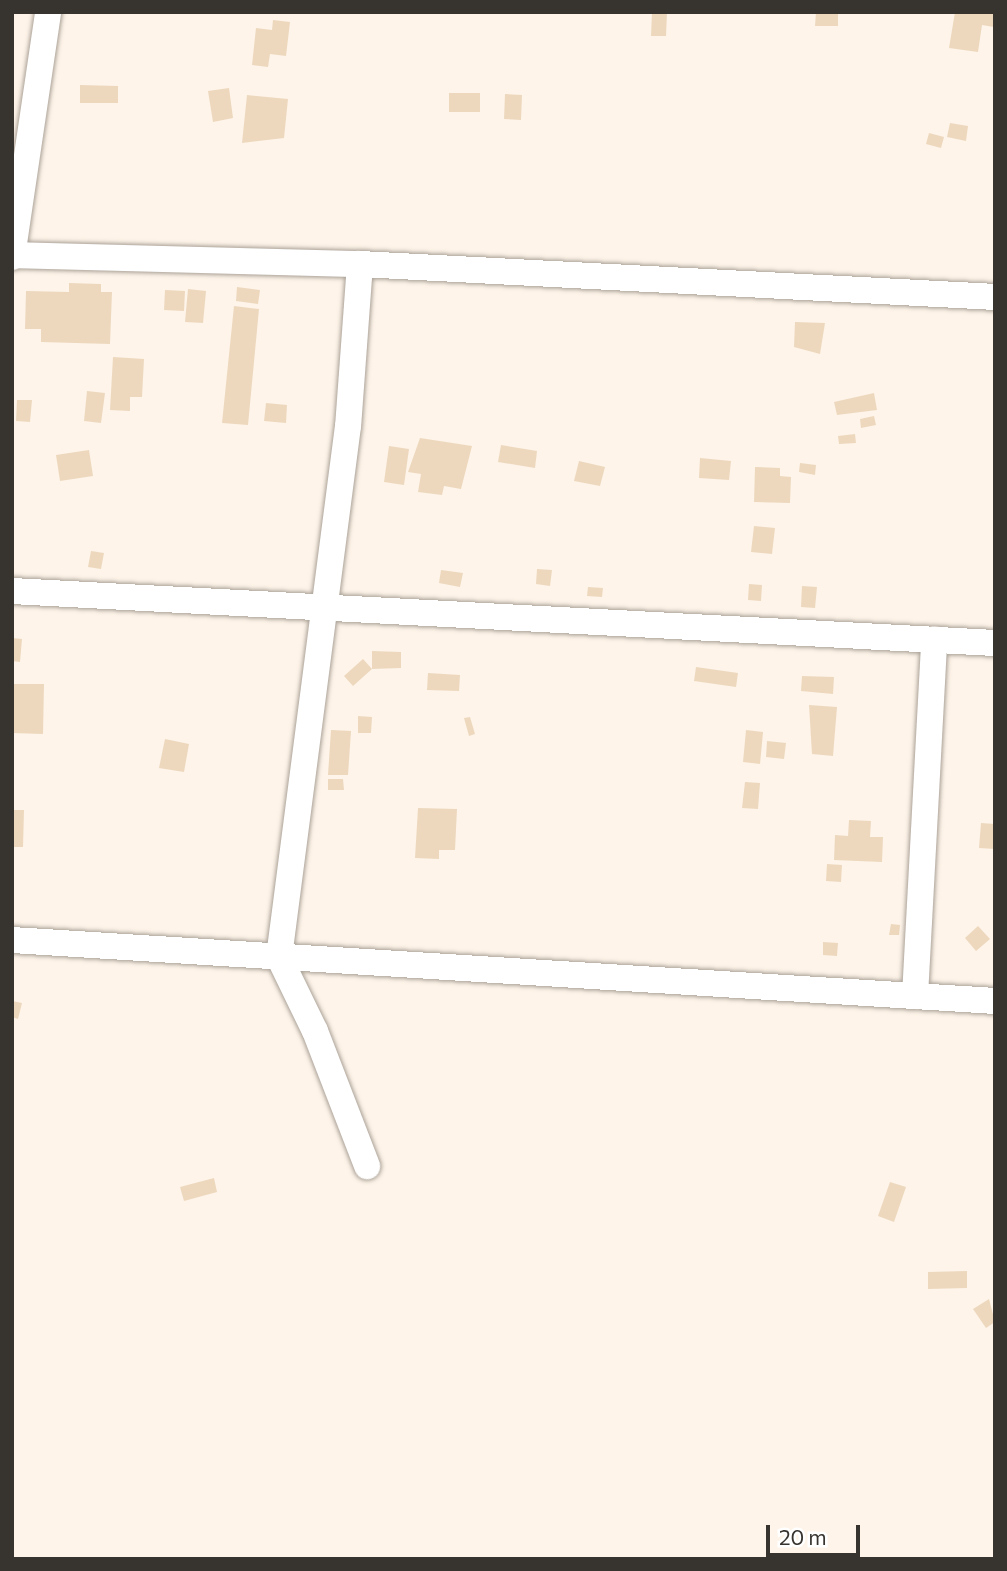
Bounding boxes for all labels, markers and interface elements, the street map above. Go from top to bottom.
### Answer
scale bar [769,1512,864,1556]
text: 20 m [779,1524,827,1549]

